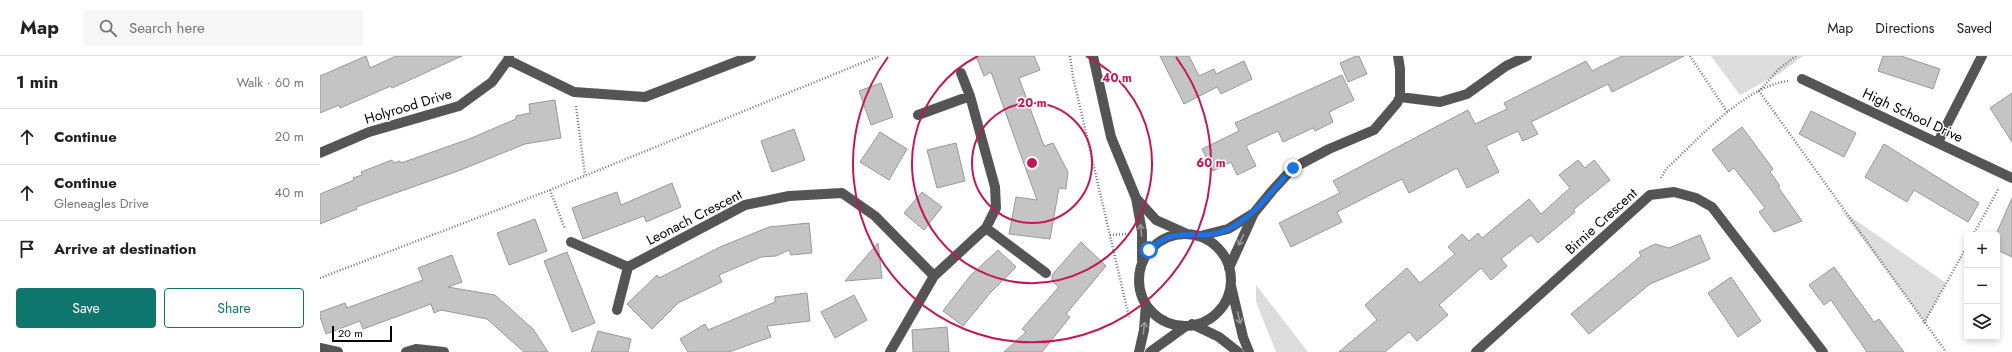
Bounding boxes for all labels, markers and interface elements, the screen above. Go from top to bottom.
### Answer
search box [83,10,363,46]
text: Map [20,14,59,41]
icon: search [97,17,119,39]
text: Search here [129,17,205,39]
text: Map [1827,18,1853,38]
text: Directions [1875,18,1935,38]
text: Saved [1957,18,1992,38]
text: 40 m [1102,69,1132,87]
text: 1 min [16,70,58,94]
text: Walk · 60 m [236,73,304,92]
street label: Holyrood Drive [362,83,454,129]
street label: High School Drive [1860,83,1966,147]
text: 20 m [1017,94,1047,112]
icon: ahead [16,126,38,148]
text: Continue [54,126,117,148]
text: 20 m [275,127,304,146]
text: 60 m [1196,154,1226,172]
centre of rings [1025,156,1039,170]
route end [1284,159,1302,177]
text: Continue [54,172,117,194]
icon: ahead [16,182,38,204]
text: 40 m [275,183,304,202]
street label: Birnie Crescent [1561,183,1642,259]
street label: Leonach Crescent [643,184,746,250]
text: Gleneagles Drive [54,194,149,213]
one-way arrow [1137,224,1145,237]
map controls [1964,232,2000,340]
button: + [1964,232,2000,268]
one-way arrow [1237,234,1244,246]
icon: arrive [16,238,38,260]
text: Arrive at destination [54,238,196,260]
route start [1140,241,1158,259]
button: − [1964,268,2000,304]
button: Save [16,288,156,328]
button: Share [164,288,304,328]
button: layers [1964,304,2000,340]
one-way arrow [1235,311,1243,324]
one-way arrow [1140,322,1148,335]
scale bar [332,324,392,343]
text: 20 m [338,325,363,341]

